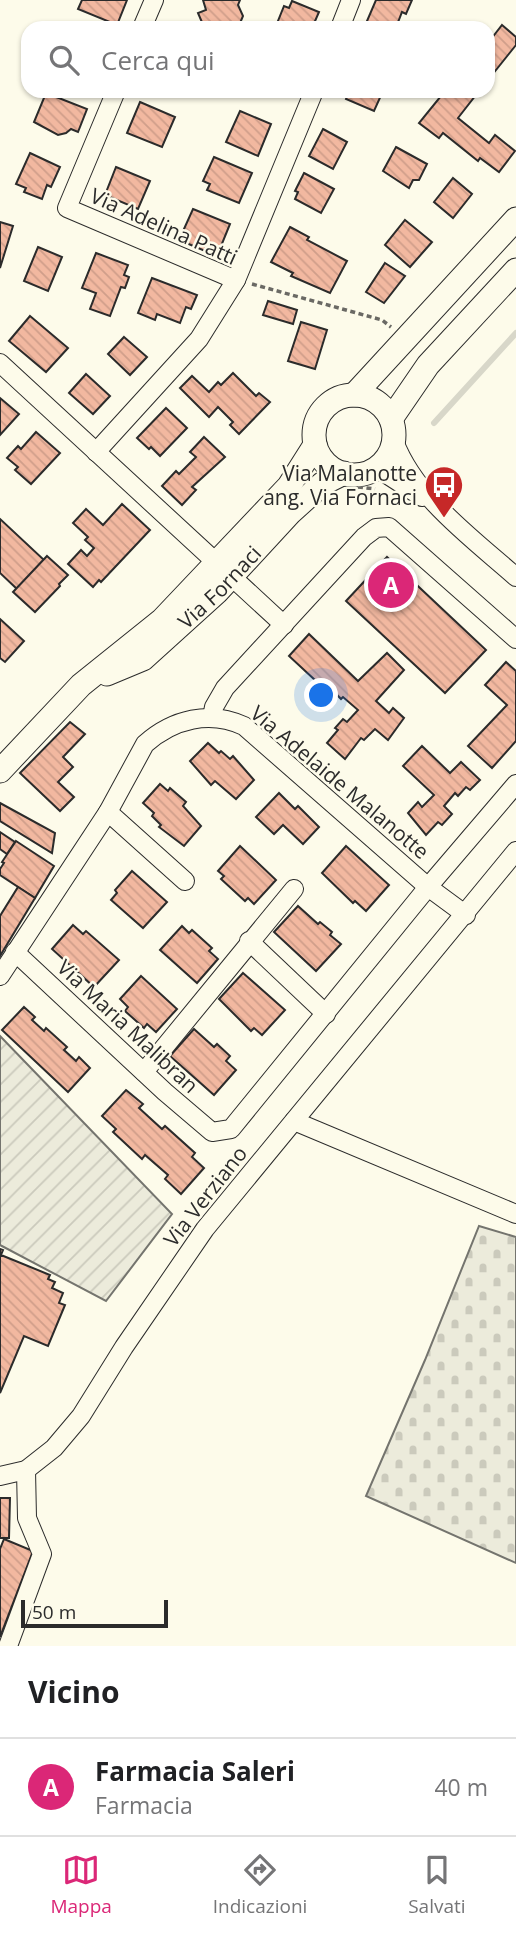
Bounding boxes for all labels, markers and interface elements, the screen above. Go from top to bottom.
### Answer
search box [21,21,495,98]
icon: search [45,41,83,79]
text: Cerca qui [101,42,215,78]
street label: Via Adelina Patti [86,181,242,271]
place label: Via Malanotte ang. Via Fornaci [263,459,417,511]
bus stop icon: Via Malanotte ang. Via Fornaci [423,464,465,519]
street label: Via Fornaci [172,539,267,635]
pin: A [368,559,414,611]
your location [304,678,338,712]
street label: Via Adelaide Malanotte [245,699,435,865]
street label: Via Maria Malibran [51,953,205,1099]
street label: Via Verziano [157,1140,253,1252]
scale bar [21,1597,168,1629]
text: 50 m [32,1599,76,1625]
text: Vicino [28,1671,120,1712]
text: Farmacia Saleri [95,1753,295,1789]
text: A [43,1771,59,1803]
text: 40 m [434,1771,488,1803]
text: Farmacia [95,1789,193,1821]
tab: Mappa [50,1851,112,1919]
tab: Indicazioni [213,1851,307,1919]
tab: Salvati [408,1851,466,1919]

